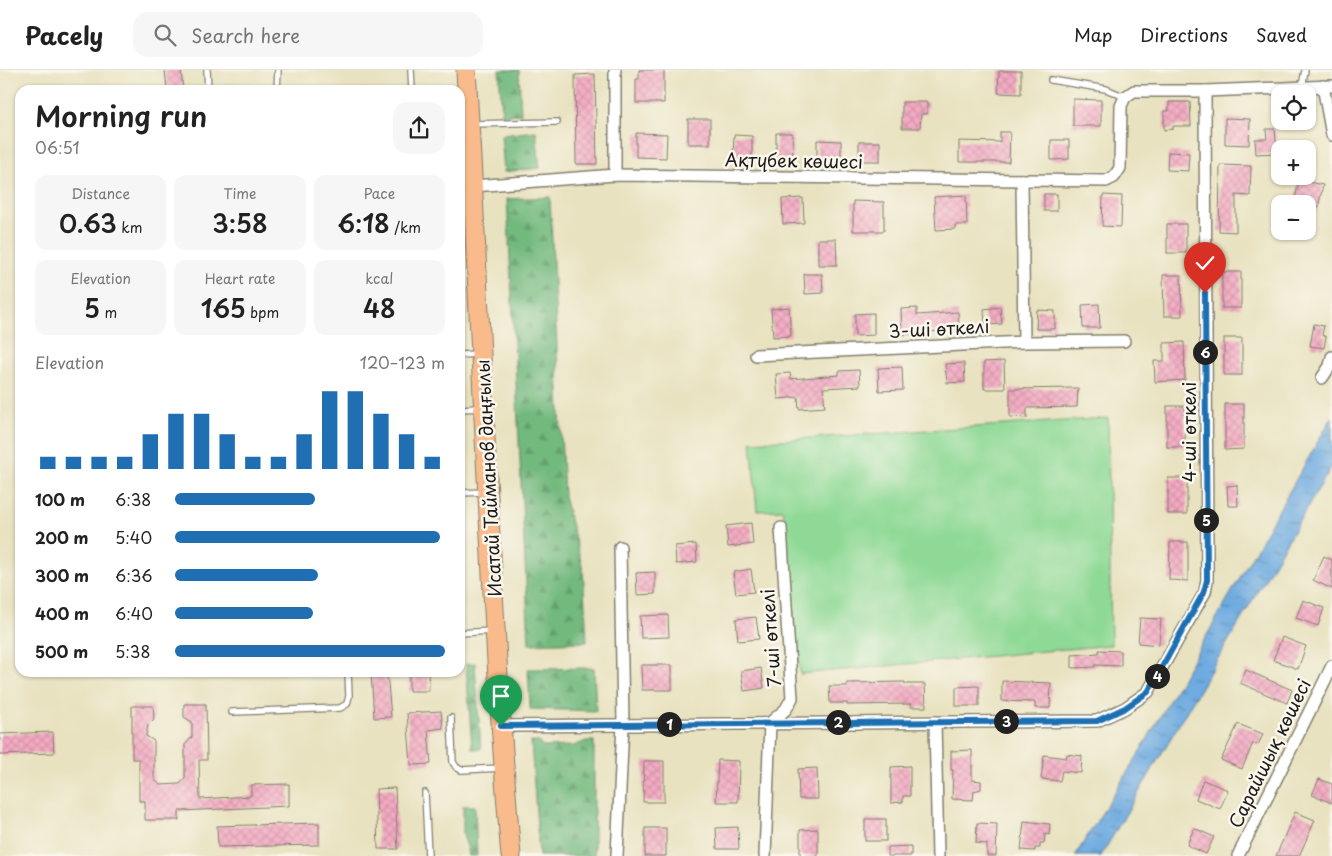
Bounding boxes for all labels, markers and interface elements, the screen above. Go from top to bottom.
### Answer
search box [133,12,483,57]
text: Pacely [25,17,103,53]
icon: search [151,21,179,49]
text: Search here [191,21,300,49]
text: Map [1074,21,1112,48]
text: Directions [1140,21,1228,48]
text: Saved [1256,21,1307,48]
map controls [1271,85,1316,240]
button: locate [1271,85,1316,130]
text: Morning run [35,94,207,137]
button: share [393,102,445,154]
text: 06:51 [35,135,80,159]
button: + [1271,140,1316,185]
street label: Ақтүбек көшесi [725,145,863,175]
text: Distance [71,183,130,204]
text: Time [223,183,257,204]
text: Pace [364,183,395,204]
button: − [1271,195,1316,240]
text: 0.63 [59,204,117,242]
text: 3:58 [212,204,268,242]
text: 6:18 [338,204,390,242]
text: km [117,217,142,238]
text: /km [390,217,421,238]
pin [1184,242,1226,293]
icon: check [1191,249,1219,277]
text: Elevation [70,268,131,289]
text: Heart rate [205,268,275,289]
text: kcal [365,268,393,289]
text: 5 [84,289,100,327]
text: 165 [201,289,246,327]
text: 48 [363,289,396,327]
text: m [100,302,117,323]
text: bpm [246,302,279,323]
street label: 3-шi өткелi [888,312,990,344]
pin: 6 [1192,340,1218,364]
text: 6 [1201,342,1210,363]
text: Elevation [35,350,104,374]
text: 120–123 m [360,350,445,374]
street label: Исатай Тайманов даңғылы [468,359,508,597]
street label: 4-шi өткелi [1175,382,1202,482]
text: 100 m [35,487,85,511]
text: 6:38 [115,487,151,511]
pin: 5 [1194,508,1218,532]
text: 5 [1202,510,1211,531]
text: 200 m [35,525,89,549]
text: 5:40 [115,525,152,549]
text: 300 m [35,563,89,587]
text: 6:36 [115,563,153,587]
street label: 7-шi өткелi [753,588,787,688]
text: 400 m [35,601,89,625]
text: 6:40 [115,601,153,625]
text: 500 m [35,639,88,663]
text: 5:38 [115,639,150,663]
pin: 4 [1144,664,1170,688]
text: 4 [1153,666,1162,687]
street label: Сарайшық көшесі [1221,674,1317,832]
pin [480,675,522,726]
icon: arrive [487,682,515,710]
pin: 3 [994,708,1018,734]
pin: 2 [826,710,850,734]
text: 3 [1002,711,1011,732]
pin: 1 [656,712,682,736]
text: 2 [834,712,843,733]
text: 1 [666,714,673,735]

